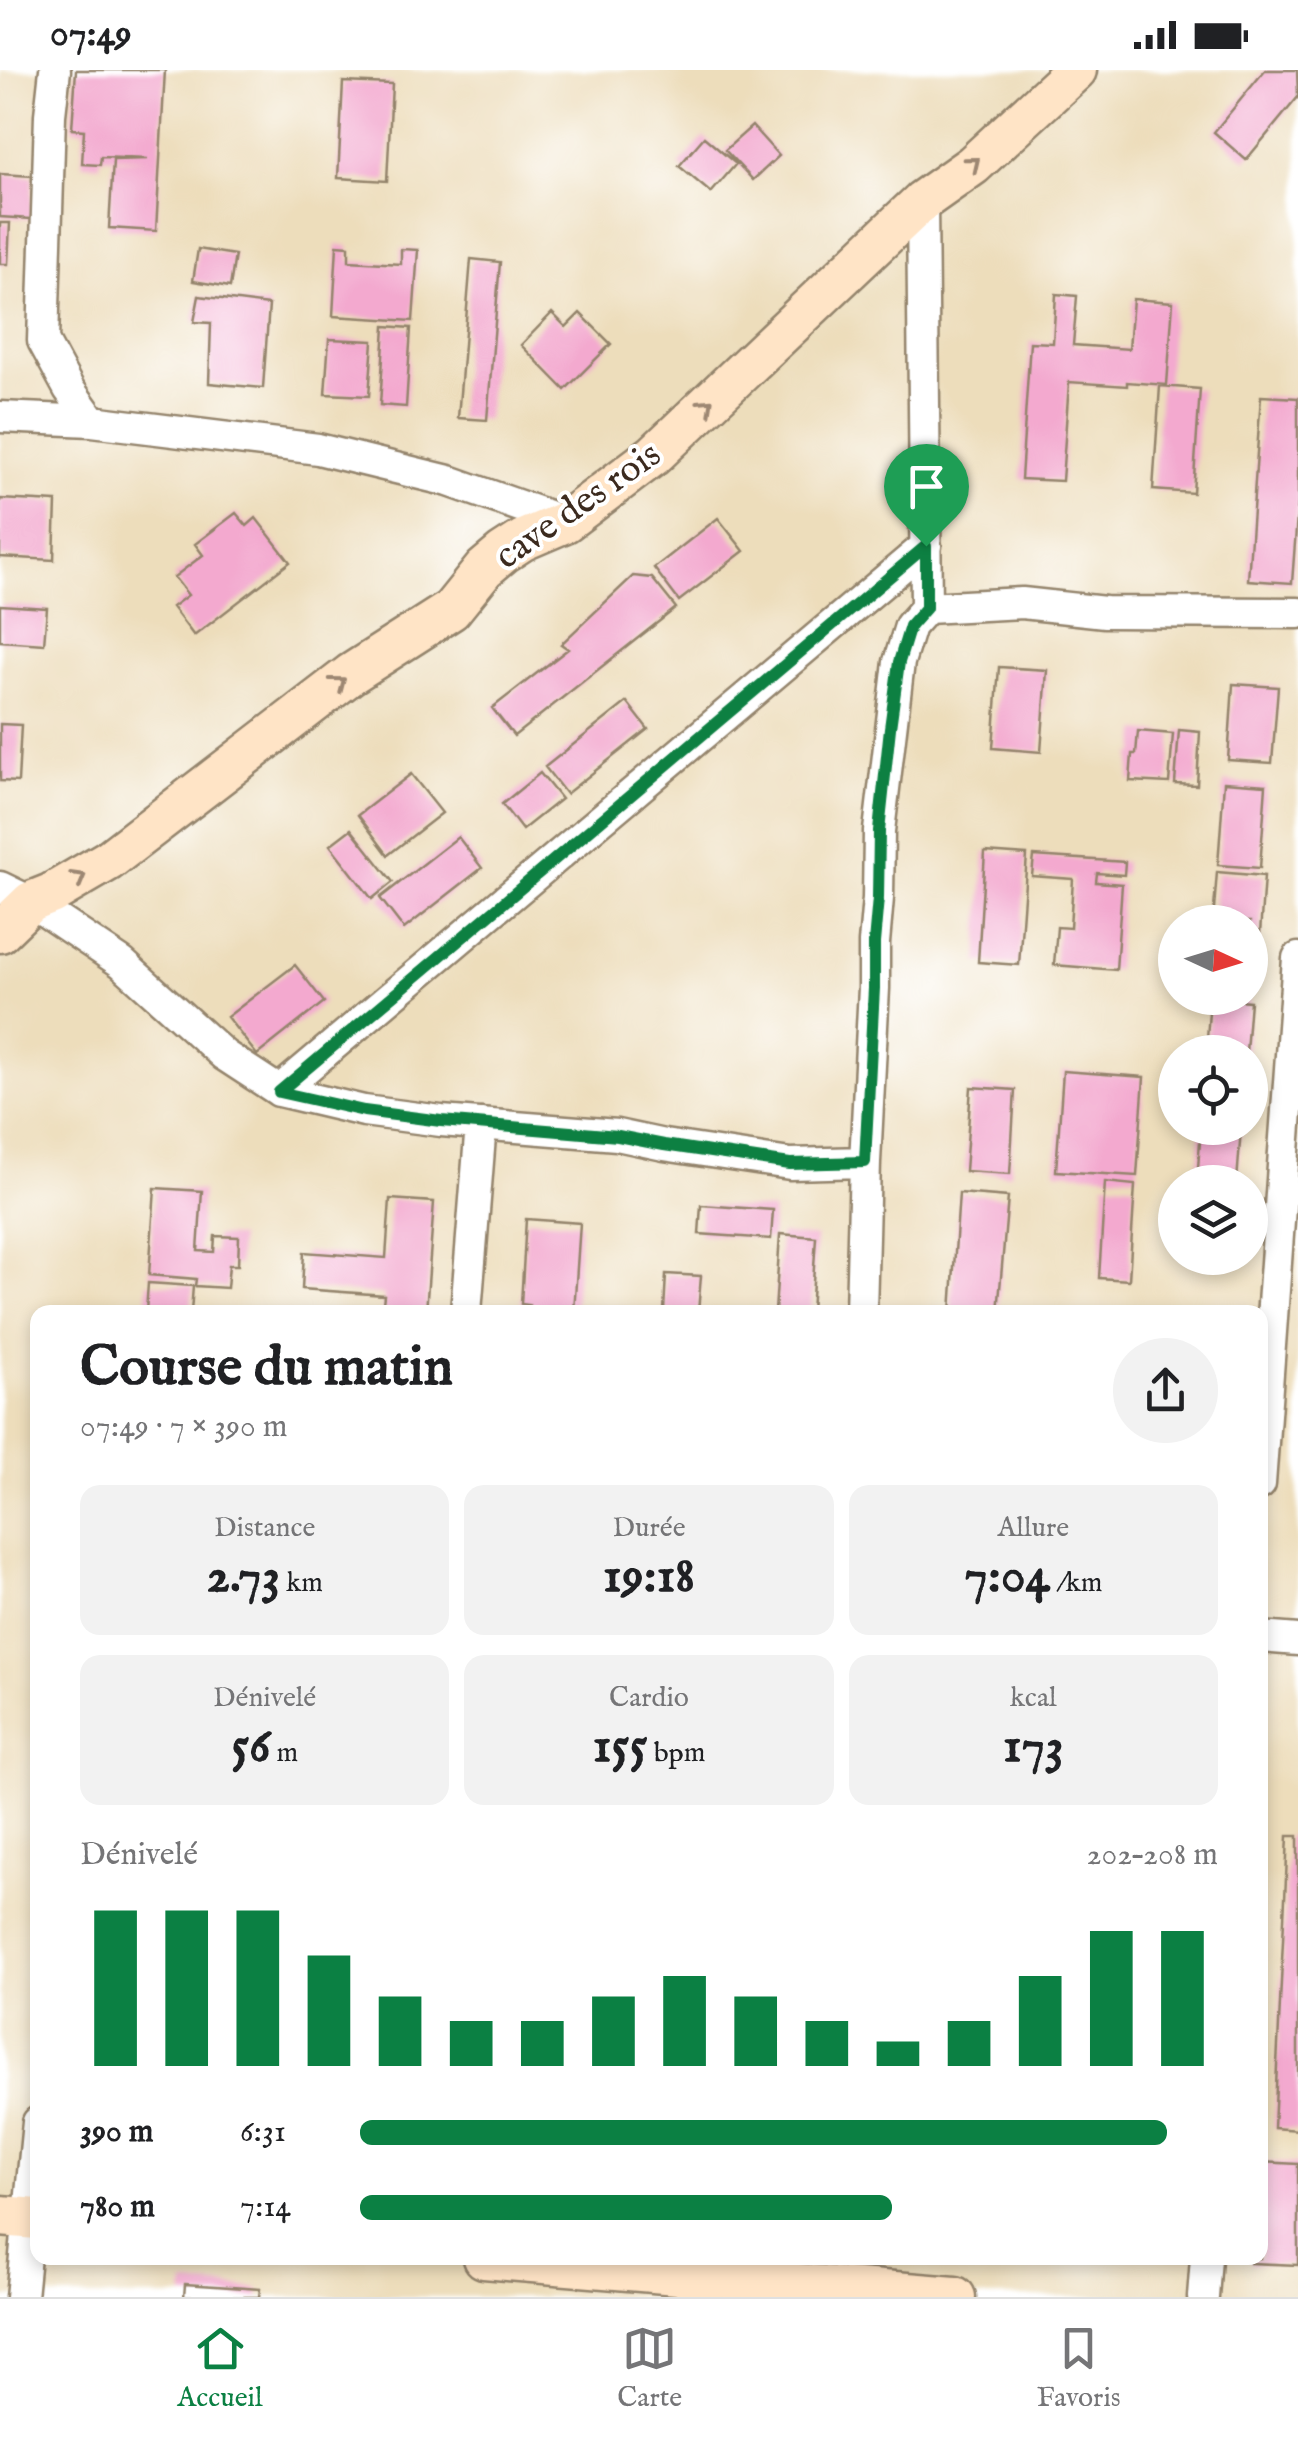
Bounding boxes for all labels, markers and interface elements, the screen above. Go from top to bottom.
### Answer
text: 07:49 [50,11,132,59]
one-way arrow [962,157,980,175]
one-way arrow [695,399,714,417]
street label: cave des rois [486,432,671,581]
pin [884,444,969,547]
icon: arrive [899,459,954,514]
one-way arrow [328,677,346,695]
one-way arrow [69,870,87,890]
north arrow [1158,905,1268,1015]
map controls [1158,905,1268,1275]
button: locate [1158,1035,1268,1145]
button: layers [1158,1165,1268,1275]
text: Course du matin [80,1334,453,1404]
button: share [1113,1338,1218,1443]
text: 07:49 · 7 × 390 m [80,1407,287,1448]
text: Distance [214,1511,315,1546]
text: Durée [613,1511,685,1546]
text: Allure [997,1511,1069,1546]
text: 2.73 [206,1546,280,1609]
text: 19:18 [603,1546,695,1609]
text: 7:04 [964,1546,1050,1609]
text: km [280,1566,323,1601]
text: /km [1050,1566,1102,1601]
text: Dénivelé [213,1681,316,1716]
text: Cardio [609,1681,689,1716]
text: kcal [1010,1681,1057,1716]
text: 56 [231,1716,270,1779]
text: 155 [593,1716,648,1779]
text: 173 [1003,1716,1064,1779]
text: m [270,1736,298,1771]
text: bpm [648,1736,705,1771]
text: Dénivelé [80,1835,198,1876]
text: 202–208 m [1087,1835,1218,1876]
text: 390 m [80,2112,153,2153]
text: 6:31 [240,2112,286,2153]
text: 780 m [80,2187,155,2228]
text: 7:14 [240,2187,291,2228]
tab: Accueil [177,2321,263,2416]
tab: Carte [617,2321,682,2416]
tab: Favoris [1037,2321,1121,2416]

